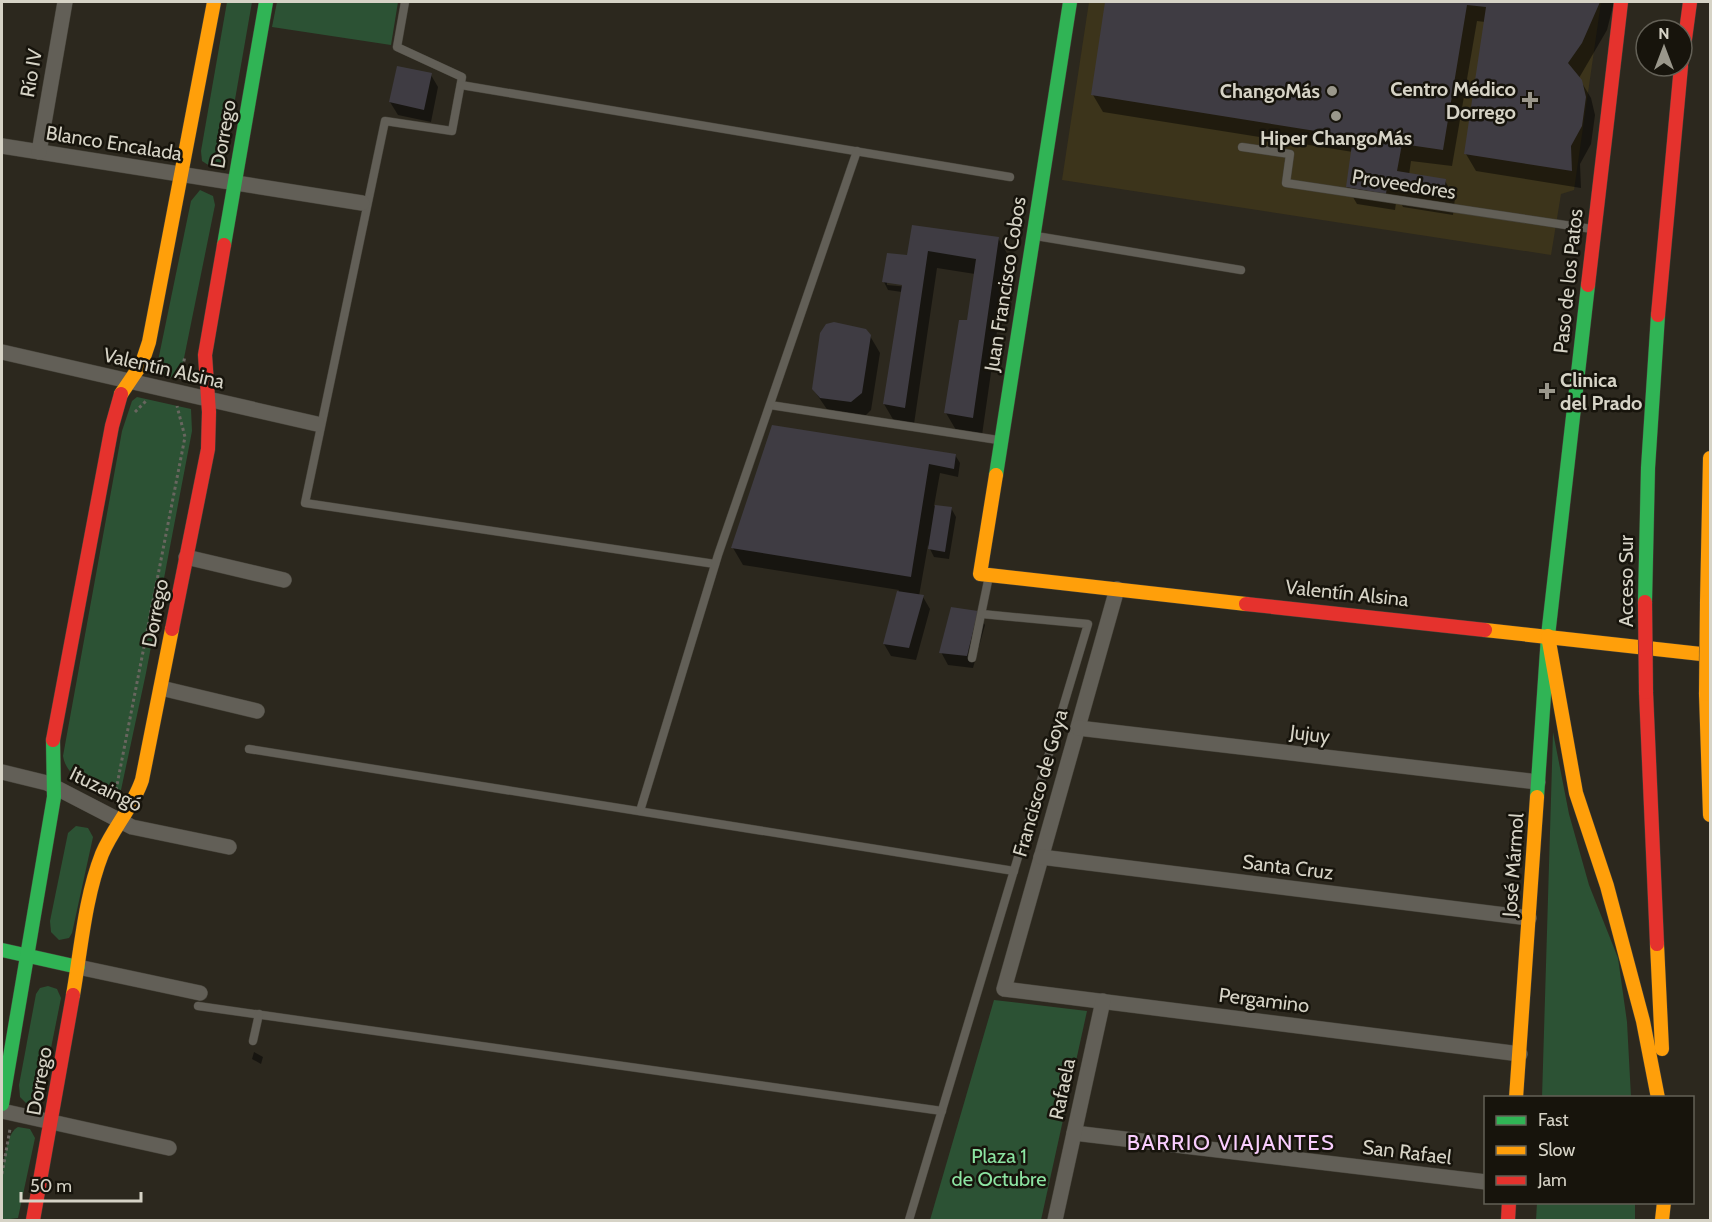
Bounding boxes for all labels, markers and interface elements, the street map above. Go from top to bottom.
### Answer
north arrow [1634,18,1694,78]
text: N [1658,24,1670,43]
street label: Río IV [15,46,47,99]
place label: Centro Médico Dorrego [1390,77,1516,124]
place label: ChangoMás [1220,79,1320,103]
marker: ChangoMás [1325,84,1339,98]
marker: Centro Médico Dorrego [1521,91,1539,109]
street label: Dorrego [205,98,241,170]
marker: Hiper ChangoMás [1329,109,1343,123]
street label: Blanco Encalada [44,120,184,166]
place label: Hiper ChangoMás [1260,126,1412,150]
street label: Proveedores [1350,164,1458,204]
street label: Juan Francisco Cobos [979,195,1031,374]
street label: Paso de los Patos [1548,208,1588,354]
street label: Valentín Alsina [101,342,227,394]
place label: Clinica del Prado [1560,368,1643,415]
marker: Clinica del Prado [1538,382,1556,400]
street label: Acceso Sur [1614,534,1638,627]
street label: Valentín Alsina [1284,575,1410,611]
street label: Dorrego [137,577,173,649]
street label: Francisco de Goya [1008,706,1073,859]
street label: Jujuy [1288,720,1331,748]
street label: Ituzaingó [66,761,146,817]
street label: José Mármol [1497,812,1529,919]
street label: Santa Cruz [1241,850,1335,884]
street label: Pergamino [1217,983,1311,1017]
street label: Dorrego [21,1045,57,1117]
street label: Rafaela [1044,1056,1080,1122]
legend [1484,1096,1694,1204]
text: Fast [1538,1109,1569,1131]
district label: BARRIO VIAJANTES [1127,1129,1335,1156]
street label: San Rafael [1361,1135,1453,1169]
text: Slow [1538,1139,1575,1161]
park label: Plaza 1 de Octubre [952,1144,1046,1191]
scale bar [21,1165,141,1203]
text: Jam [1537,1169,1567,1191]
text: 50 m [30,1175,72,1197]

